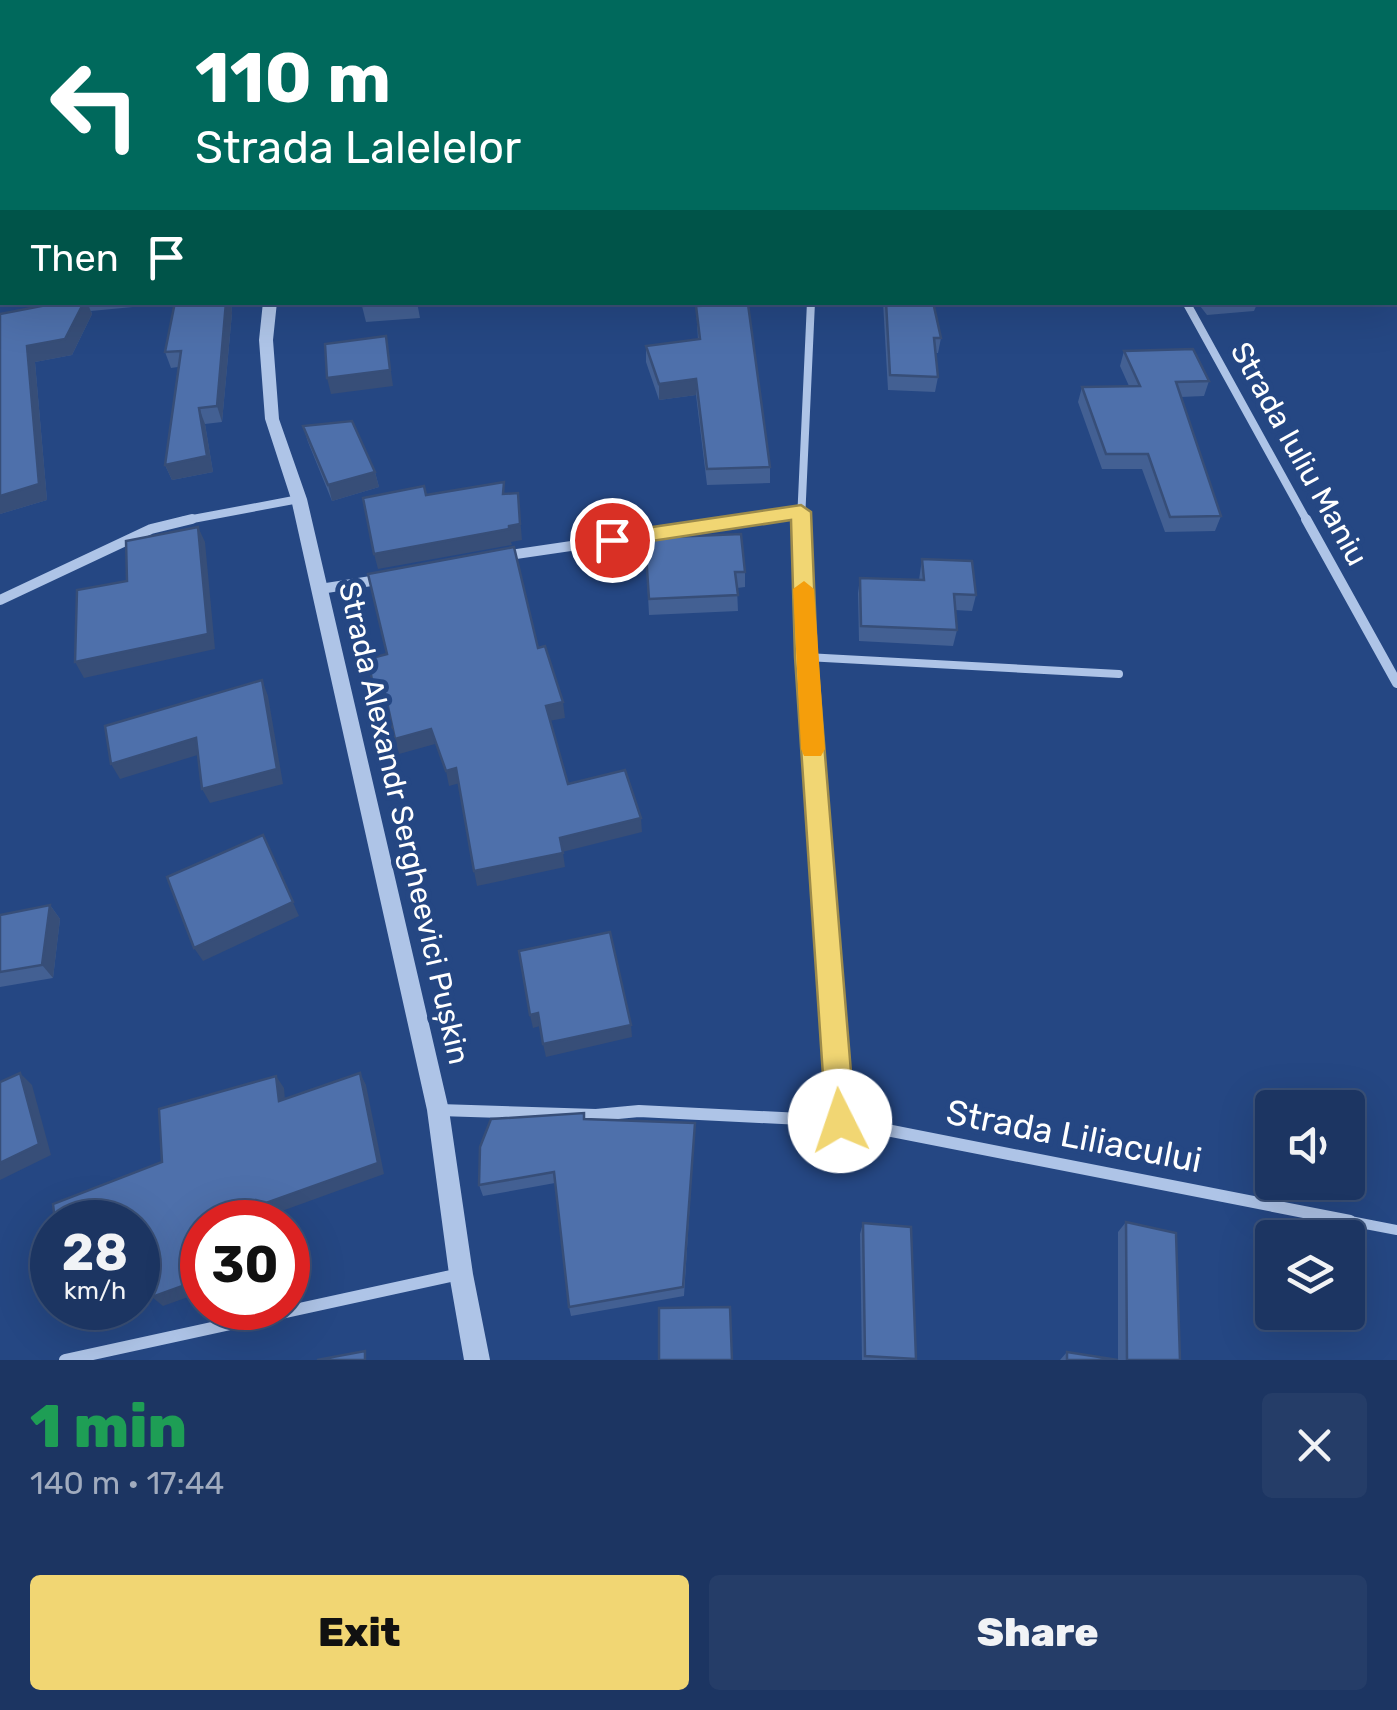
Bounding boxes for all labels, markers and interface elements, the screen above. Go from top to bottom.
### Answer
text: 110 m [195,37,391,120]
icon: left [30,40,160,170]
text: Strada Lalelelor [195,121,521,174]
icon: arrive [139,230,194,285]
text: Then [30,235,119,281]
street label: Strada Iuliu Maniu [1223,336,1375,572]
pin [570,498,655,583]
icon: arrive [585,513,640,568]
street label: Strada Alexandr Sergheevici Pușkin [331,578,477,1068]
position arrow [788,1069,892,1173]
map controls [1255,1090,1365,1330]
button: sound [1255,1090,1365,1200]
street label: Strada Liliacului [943,1091,1205,1181]
speed limit sign: 30 [180,1200,310,1330]
button: layers [1255,1220,1365,1330]
text: 28 [62,1223,128,1283]
text: km/h [64,1276,126,1305]
text: 1 min [30,1391,187,1462]
button: close [1262,1393,1367,1498]
text: 140 m · 17:44 [30,1464,224,1502]
button: Exit [30,1575,689,1690]
button: Share [709,1575,1367,1690]

